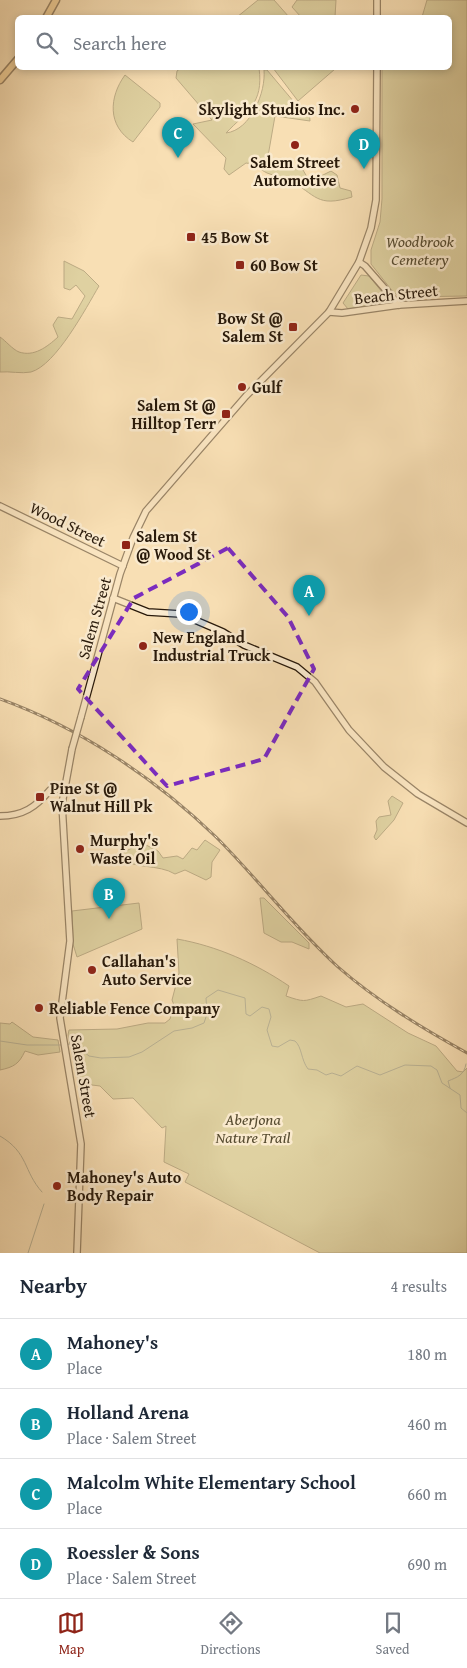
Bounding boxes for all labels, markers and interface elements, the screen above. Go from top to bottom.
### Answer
search box [15,15,452,70]
icon: search [33,29,61,57]
text: Search here [73,29,167,57]
place label: Skylight Studios Inc. [198,97,345,121]
marker: Skylight Studios Inc. [349,103,361,115]
pin: C [162,117,194,158]
pin: D [348,128,380,169]
marker: Salem Street Automotive [289,139,301,151]
place label: Salem Street Automotive [250,150,340,192]
place label: 45 Bow St [201,225,269,249]
park label: Woodbrook Cemetery [386,229,455,271]
marker: 45 Bow St [185,231,197,243]
place label: 60 Bow St [250,253,318,277]
marker: 60 Bow St [234,259,246,271]
street label: Beach Street [353,278,439,310]
place label: Bow St @ Salem St [217,306,283,348]
marker: Bow St @ Salem St [287,321,299,333]
place label: Gulf [252,375,284,399]
marker: Gulf [236,381,248,393]
place label: Salem St @ Hilltop Terr [131,393,217,435]
marker: Salem St @ Hilltop Terr [220,408,232,420]
street label: Wood Street [26,495,110,553]
place label: Salem St @ Wood St [136,524,211,566]
marker: Salem St @ Wood St [120,539,132,551]
street label: Salem Street [71,574,117,662]
pin: A [293,575,325,616]
your location [176,599,202,625]
place label: New England Industrial Truck [153,625,271,667]
marker: New England Industrial Truck [137,640,149,652]
place label: Pine St @ Walnut Hill Pk [50,776,153,818]
marker: Pine St @ Walnut Hill Pk [34,791,46,803]
place label: Murphy's Waste Oil [90,828,159,870]
marker: Murphy's Waste Oil [74,843,86,855]
pin: B [93,878,125,919]
place label: Callahan's Auto Service [102,949,192,991]
marker: Callahan's Auto Service [86,964,98,976]
place label: Reliable Fence Company [49,996,221,1020]
marker: Reliable Fence Company [33,1002,45,1014]
street label: Salem Street [65,1032,103,1120]
park label: Aberjona Nature Trail [215,1107,291,1149]
place label: Mahoney's Auto Body Repair [67,1165,182,1207]
marker: Mahoney's Auto Body Repair [51,1180,63,1192]
text: Nearby [20,1270,87,1301]
text: 4 results [390,1274,447,1298]
text: Mahoney's [67,1328,158,1356]
text: A [31,1342,41,1366]
text: 180 m [407,1342,447,1366]
text: Place [67,1356,102,1380]
text: Holland Arena [67,1398,189,1426]
text: B [31,1412,41,1436]
text: 460 m [407,1412,447,1436]
text: Place · Salem Street [67,1426,196,1450]
text: Malcolm White Elementary School [67,1468,356,1496]
text: C [31,1482,41,1506]
text: 660 m [407,1482,447,1506]
text: Place [67,1496,102,1520]
text: Roessler & Sons [67,1538,200,1566]
text: D [31,1552,41,1576]
text: 690 m [407,1552,447,1576]
text: Place · Salem Street [67,1566,196,1590]
tab: Map [57,1609,85,1659]
tab: Directions [200,1609,261,1659]
tab: Saved [376,1609,410,1659]

